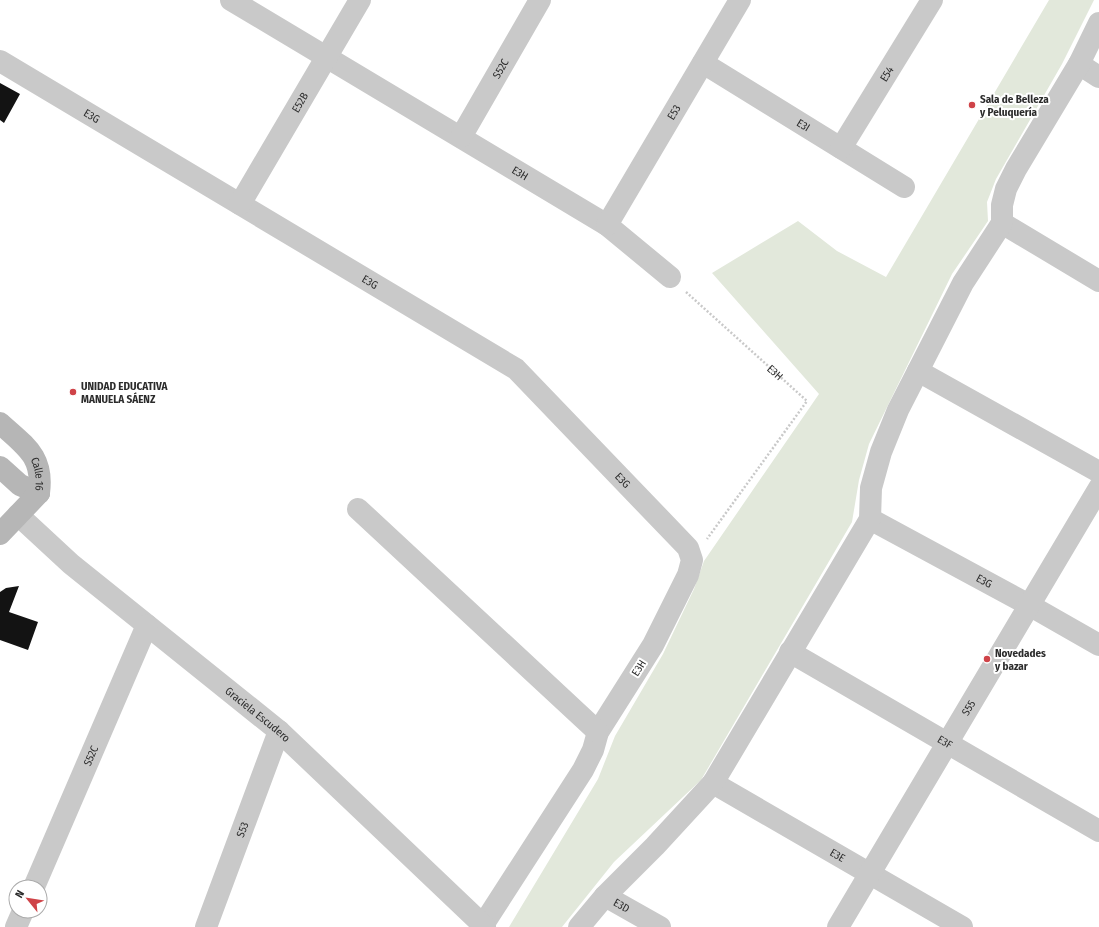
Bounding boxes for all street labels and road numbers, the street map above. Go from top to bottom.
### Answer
street label: S52C [490,56,511,81]
street label: E54 [877,63,897,84]
street label: E52B [289,90,311,115]
street label: E53 [664,102,683,122]
street label: E3G [81,106,102,126]
street label: E3I [794,116,812,134]
street label: E3H [510,163,531,183]
street label: E3G [360,272,380,292]
street label: E3H [765,362,786,383]
street label: Calle 16 [28,455,46,492]
street label: E3G [612,470,633,491]
street label: E3G [974,571,995,590]
street label: E3H [629,657,649,679]
street label: Graciela Escudero [223,684,293,745]
street label: S55 [959,698,978,718]
street label: E3F [935,732,955,751]
street label: S52C [81,743,101,768]
street label: S53 [234,820,251,839]
street label: E3E [828,846,848,865]
street label: E3D [611,896,632,915]

